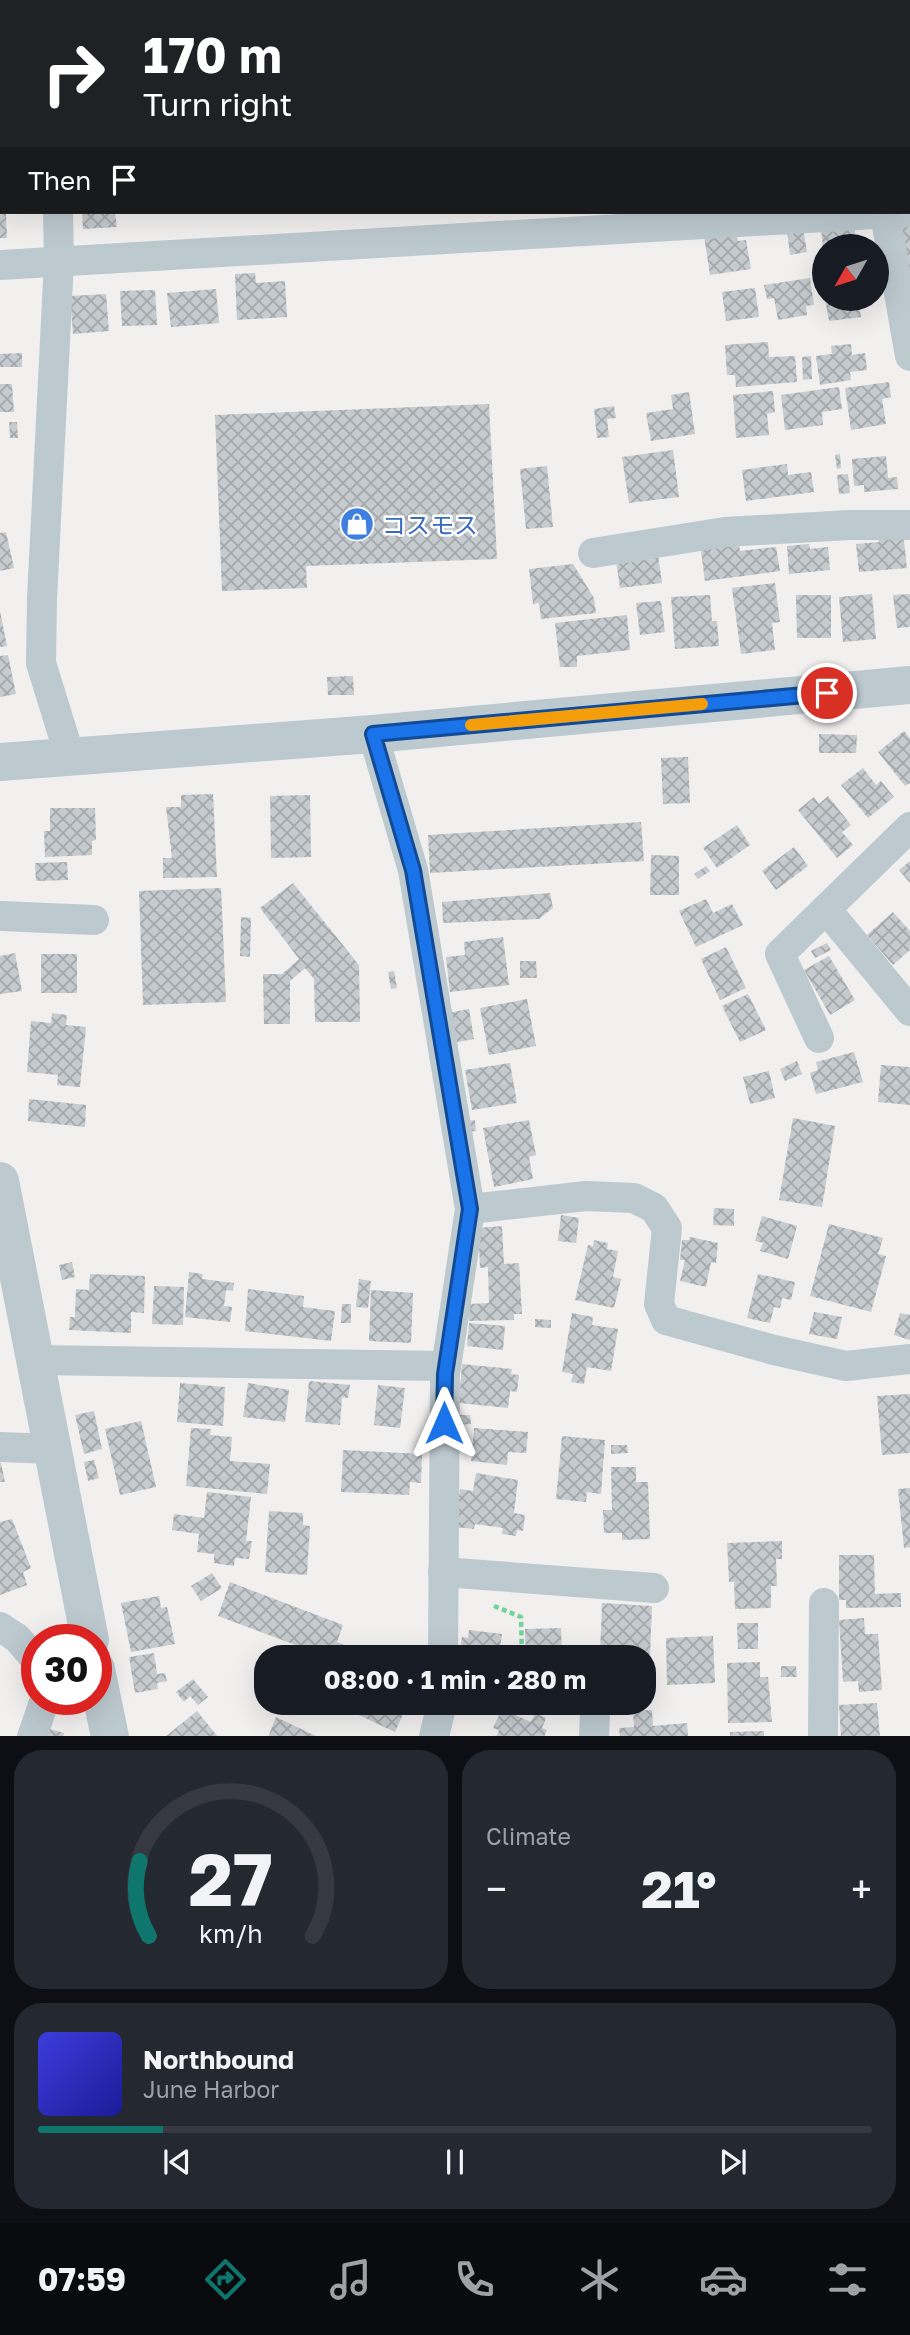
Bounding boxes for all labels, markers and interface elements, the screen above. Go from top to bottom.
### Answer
text: 170 m [143,25,282,84]
icon: right [28,28,119,119]
text: Turn right [143,85,292,123]
icon: arrive [105,161,143,199]
text: Then [28,165,91,196]
north arrow [812,234,889,312]
map controls [812,234,889,311]
shop icon: コスモス [338,505,376,543]
place label: コスモス [382,510,478,539]
pin [797,663,857,723]
icon: arrive [808,674,846,712]
position arrow [407,1386,481,1460]
speed limit sign: 30 [21,1624,112,1715]
text: 08:00 · 1 min · 280 m [324,1664,586,1695]
text: Climate [486,1822,571,1850]
text: 27 [189,1835,273,1922]
text: 21° [641,1857,717,1919]
text: − [486,1866,507,1911]
text: + [851,1866,872,1911]
text: km/h [199,1917,263,1948]
text: Northbound [143,2044,294,2075]
text: June Harbor [143,2075,279,2103]
icon: previous [158,2143,196,2181]
icon: pause [436,2143,474,2181]
icon: next [714,2143,752,2181]
icon: directions [201,2255,250,2304]
icon: music [326,2255,375,2304]
icon: phone [450,2255,499,2304]
icon: climate [575,2255,624,2304]
icon: car [699,2255,748,2304]
icon: filters [823,2255,872,2304]
text: 07:59 [38,2260,126,2298]

